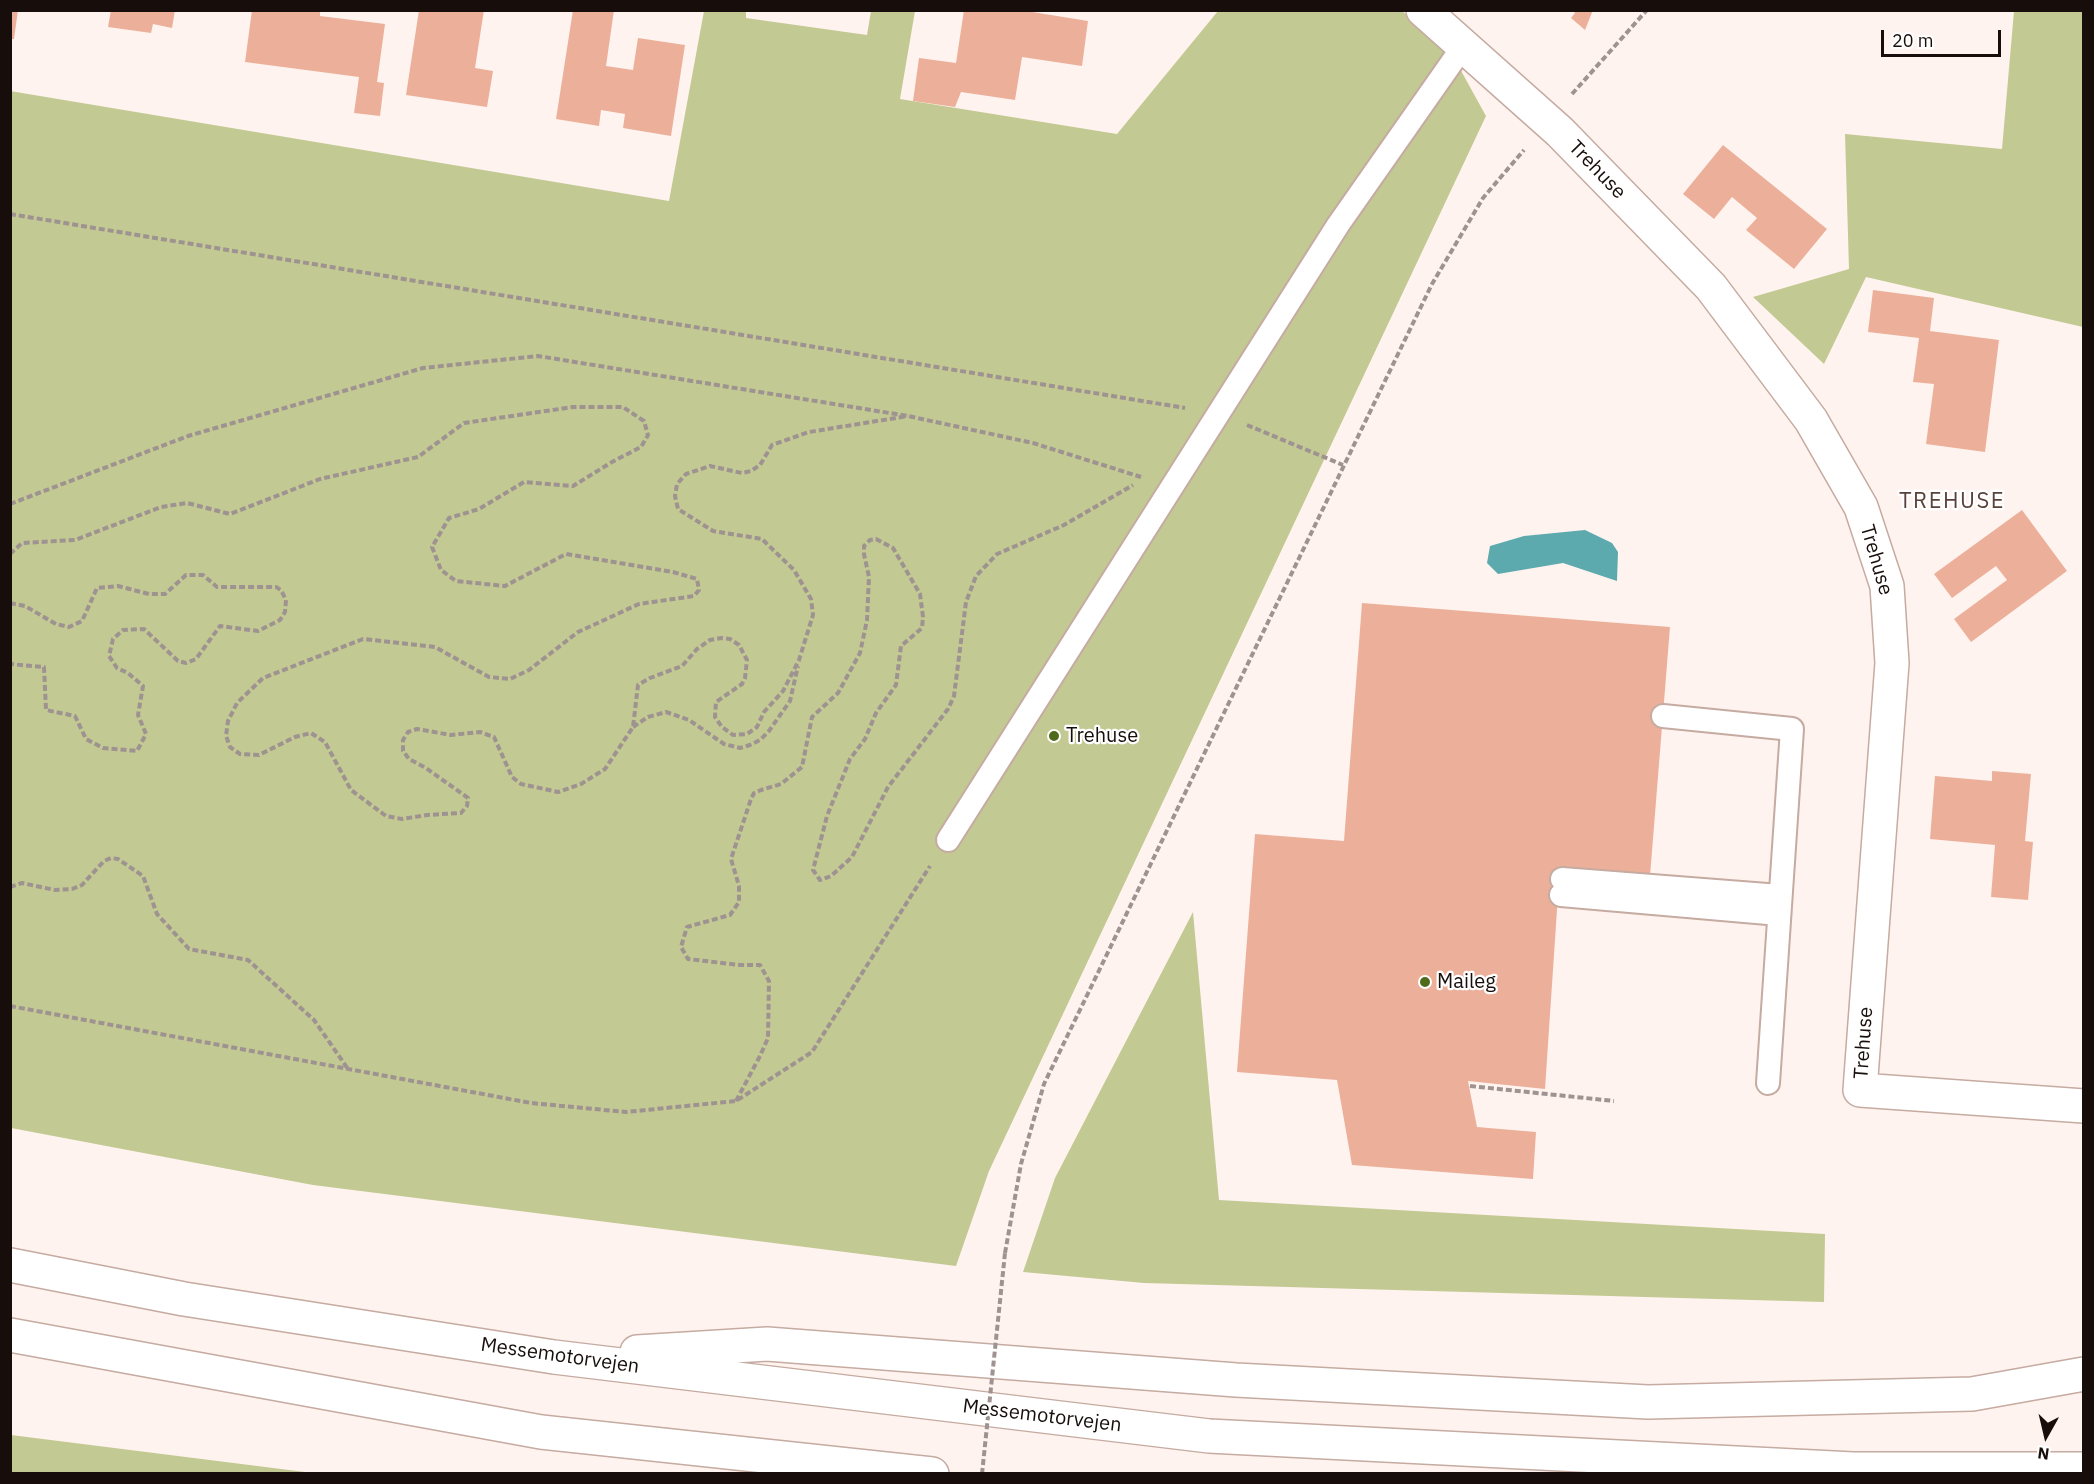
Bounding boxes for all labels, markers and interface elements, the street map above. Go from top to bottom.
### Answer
scale bar [1884,18,2004,56]
text: 20 m [1892,29,1934,52]
street label: Trehuse [1563,136,1631,204]
district label: TREHUSE [1899,489,2005,515]
street label: Trehuse [1855,522,1897,598]
place label: Trehuse [1066,724,1138,748]
marker: Trehuse [1047,729,1061,743]
place label: Maileg [1437,970,1496,994]
marker: Maileg [1418,975,1432,989]
street label: Trehuse [1850,1006,1878,1080]
street label: Messemotorvejen [479,1333,641,1379]
street label: Messemotorvejen [961,1394,1123,1438]
north arrow [2016,1406,2076,1466]
text: N [2036,1443,2051,1465]

